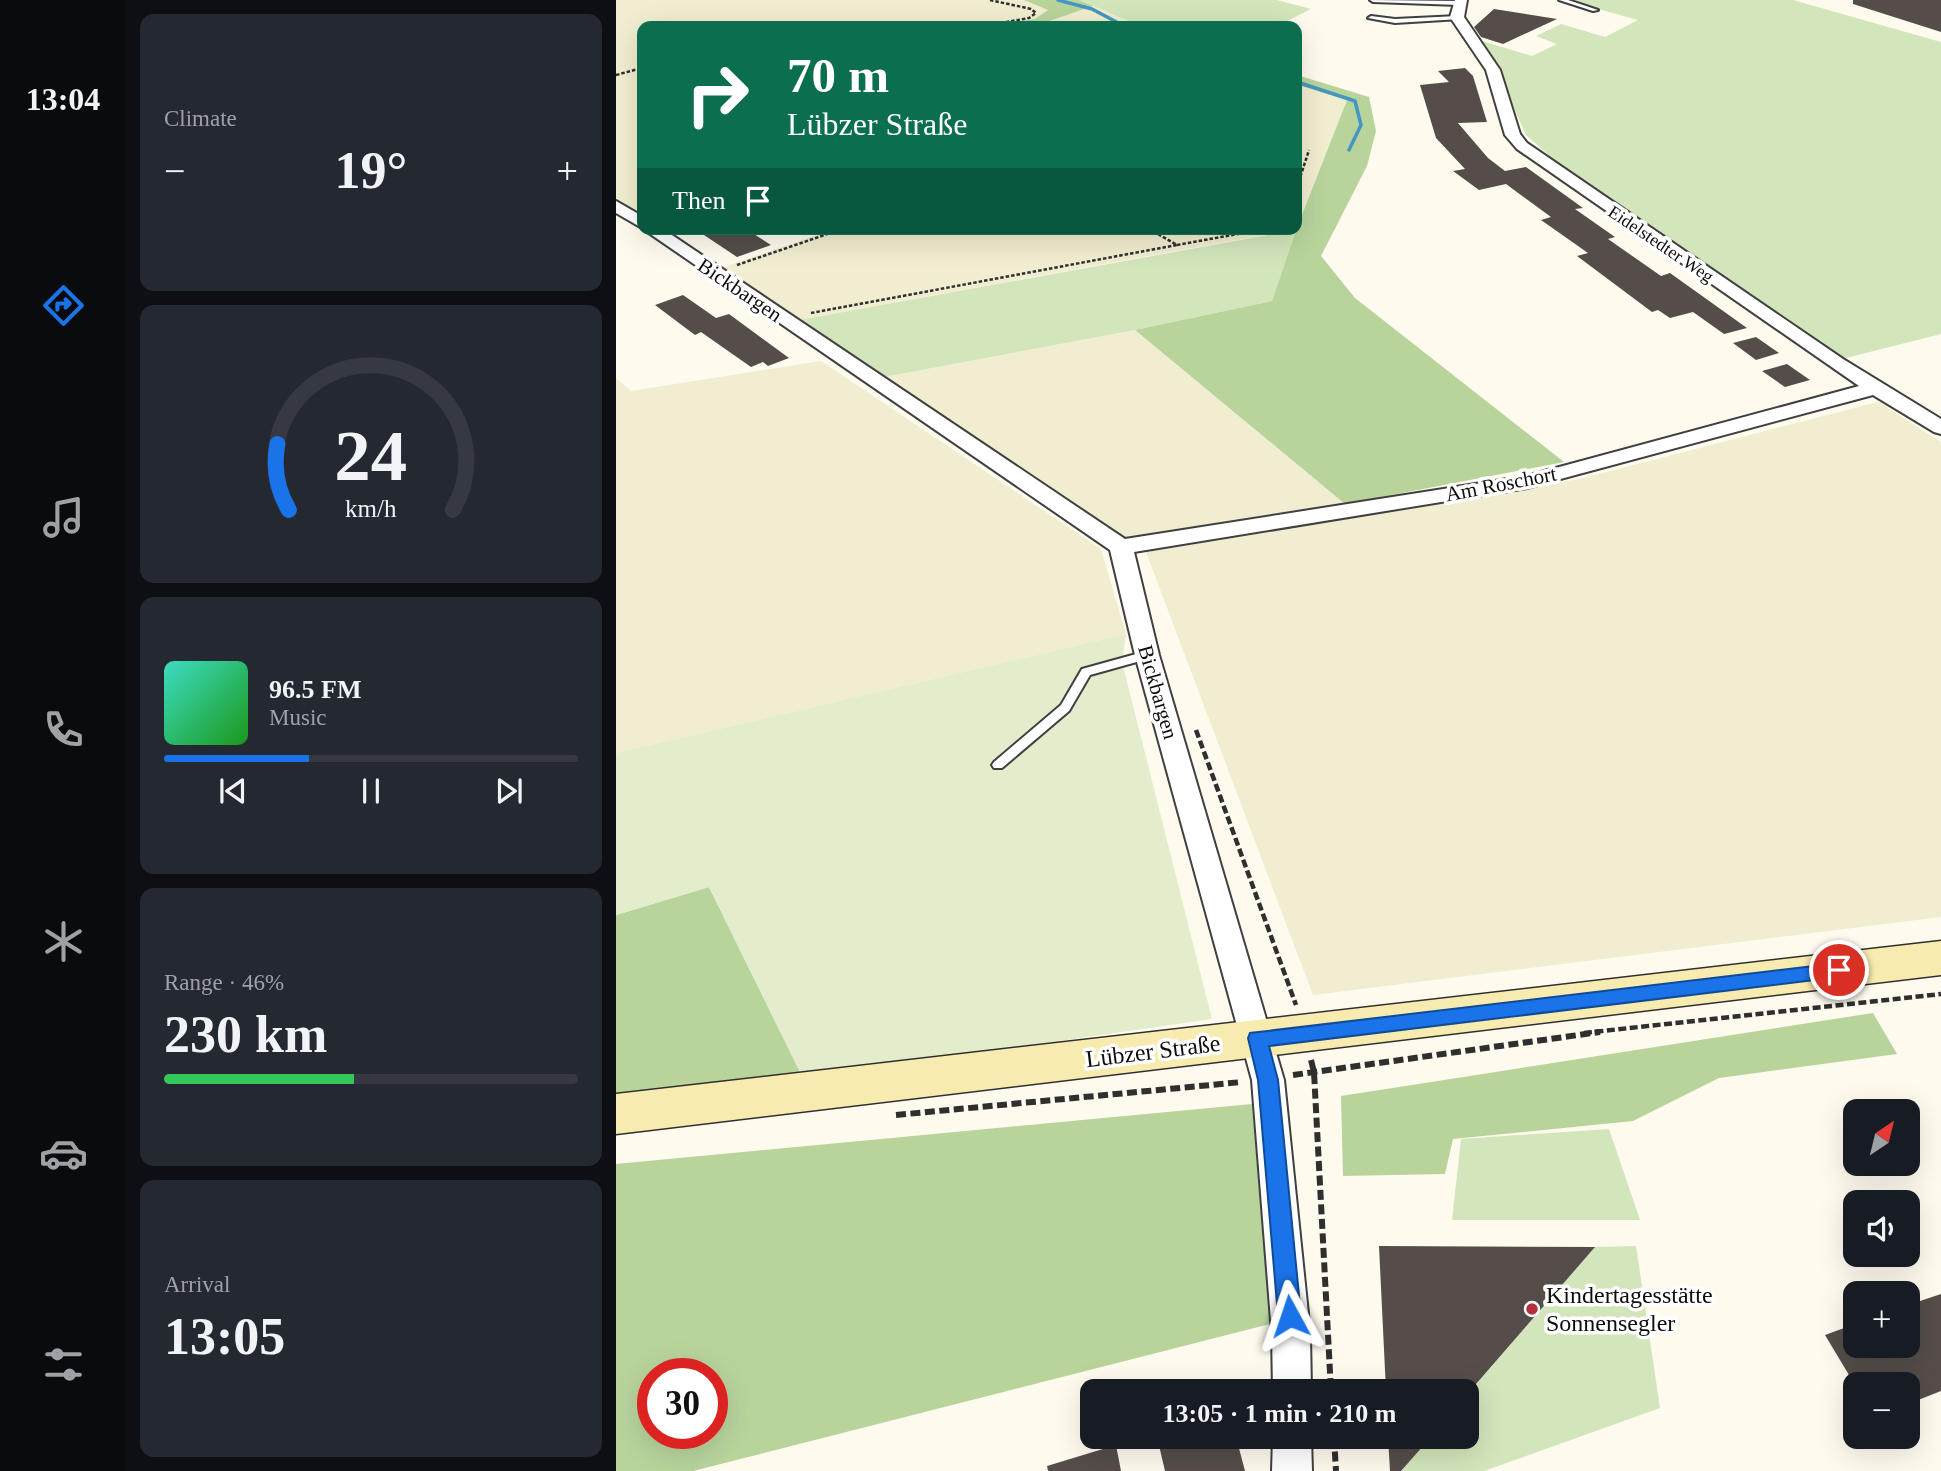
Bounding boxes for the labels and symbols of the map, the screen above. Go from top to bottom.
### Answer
street label: Eidelstedter Weg [1605,201,1717,287]
street label: Bickbargen [693,253,787,327]
street label: Am Roschort [1443,461,1559,507]
street label: Bickbargen [1133,642,1183,742]
pin [1809,940,1869,1000]
street label: Lübzer Straße [1084,1030,1222,1072]
north arrow [1843,1099,1920,1176]
position arrow [1253,1279,1327,1353]
place label: Kindertagesstätte Sonnensegler [1546,1282,1713,1336]
marker: Kindertagesstätte Sonnensegler [1524,1301,1540,1317]
speed limit sign: 30 [637,1358,728,1449]

